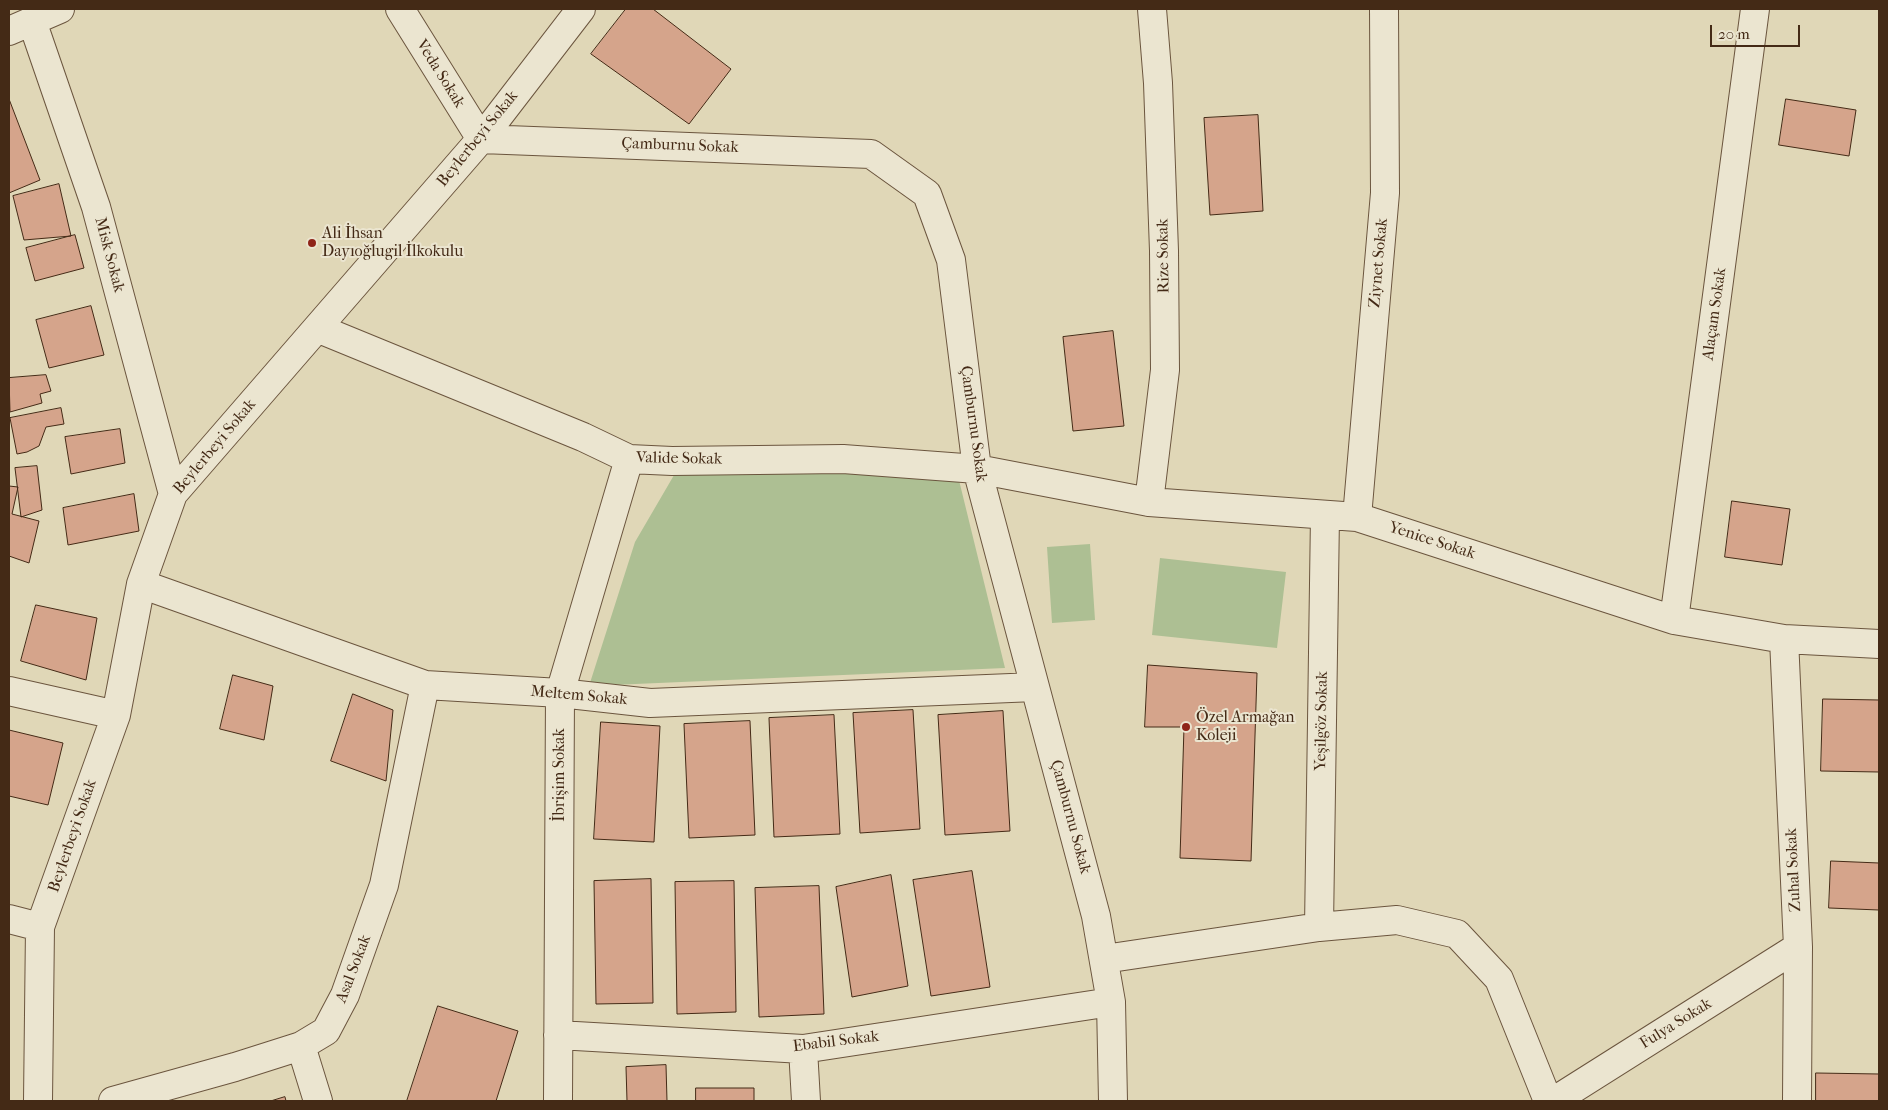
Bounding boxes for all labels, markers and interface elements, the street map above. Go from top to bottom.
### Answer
scale bar [1713,15,1803,47]
text: 20 m [1718,25,1750,43]
street label: Veda Sokak [411,36,469,112]
street label: Beylerbeyi Sokak [433,87,523,191]
street label: Çamburnu Sokak [621,134,739,158]
street label: Misk Sokak [90,215,128,295]
street label: Ziynet Sokak [1366,217,1392,309]
street label: Rize Sokak [1154,218,1174,294]
place label: Ali İhsan Dayıoğlugil İlkokulu [322,224,463,262]
marker: Ali İhsan Dayıoğlugil İlkokulu [306,237,318,249]
street label: Alaçam Sokak [1699,266,1731,362]
street label: Çamburnu Sokak [955,365,991,483]
street label: Beylerbeyi Sokak [170,396,260,498]
street label: Valide Sokak [636,449,722,469]
street label: Yenice Sokak [1386,518,1478,564]
street label: Yeşilgöz Sokak [1312,671,1332,771]
street label: Meltem Sokak [530,682,628,710]
place label: Özel Armağan Koleji [1196,708,1295,746]
marker: Özel Armağan Koleji [1180,721,1192,733]
street label: İbrişim Sokak [550,728,570,822]
street label: Çamburnu Sokak [1046,758,1094,876]
street label: Beylerbeyi Sokak [45,777,101,895]
street label: Zuhal Sokak [1782,827,1806,913]
street label: Asal Sokak [332,932,376,1006]
street label: Fulya Sokak [1637,994,1715,1054]
street label: Ebabil Sokak [792,1027,880,1057]

